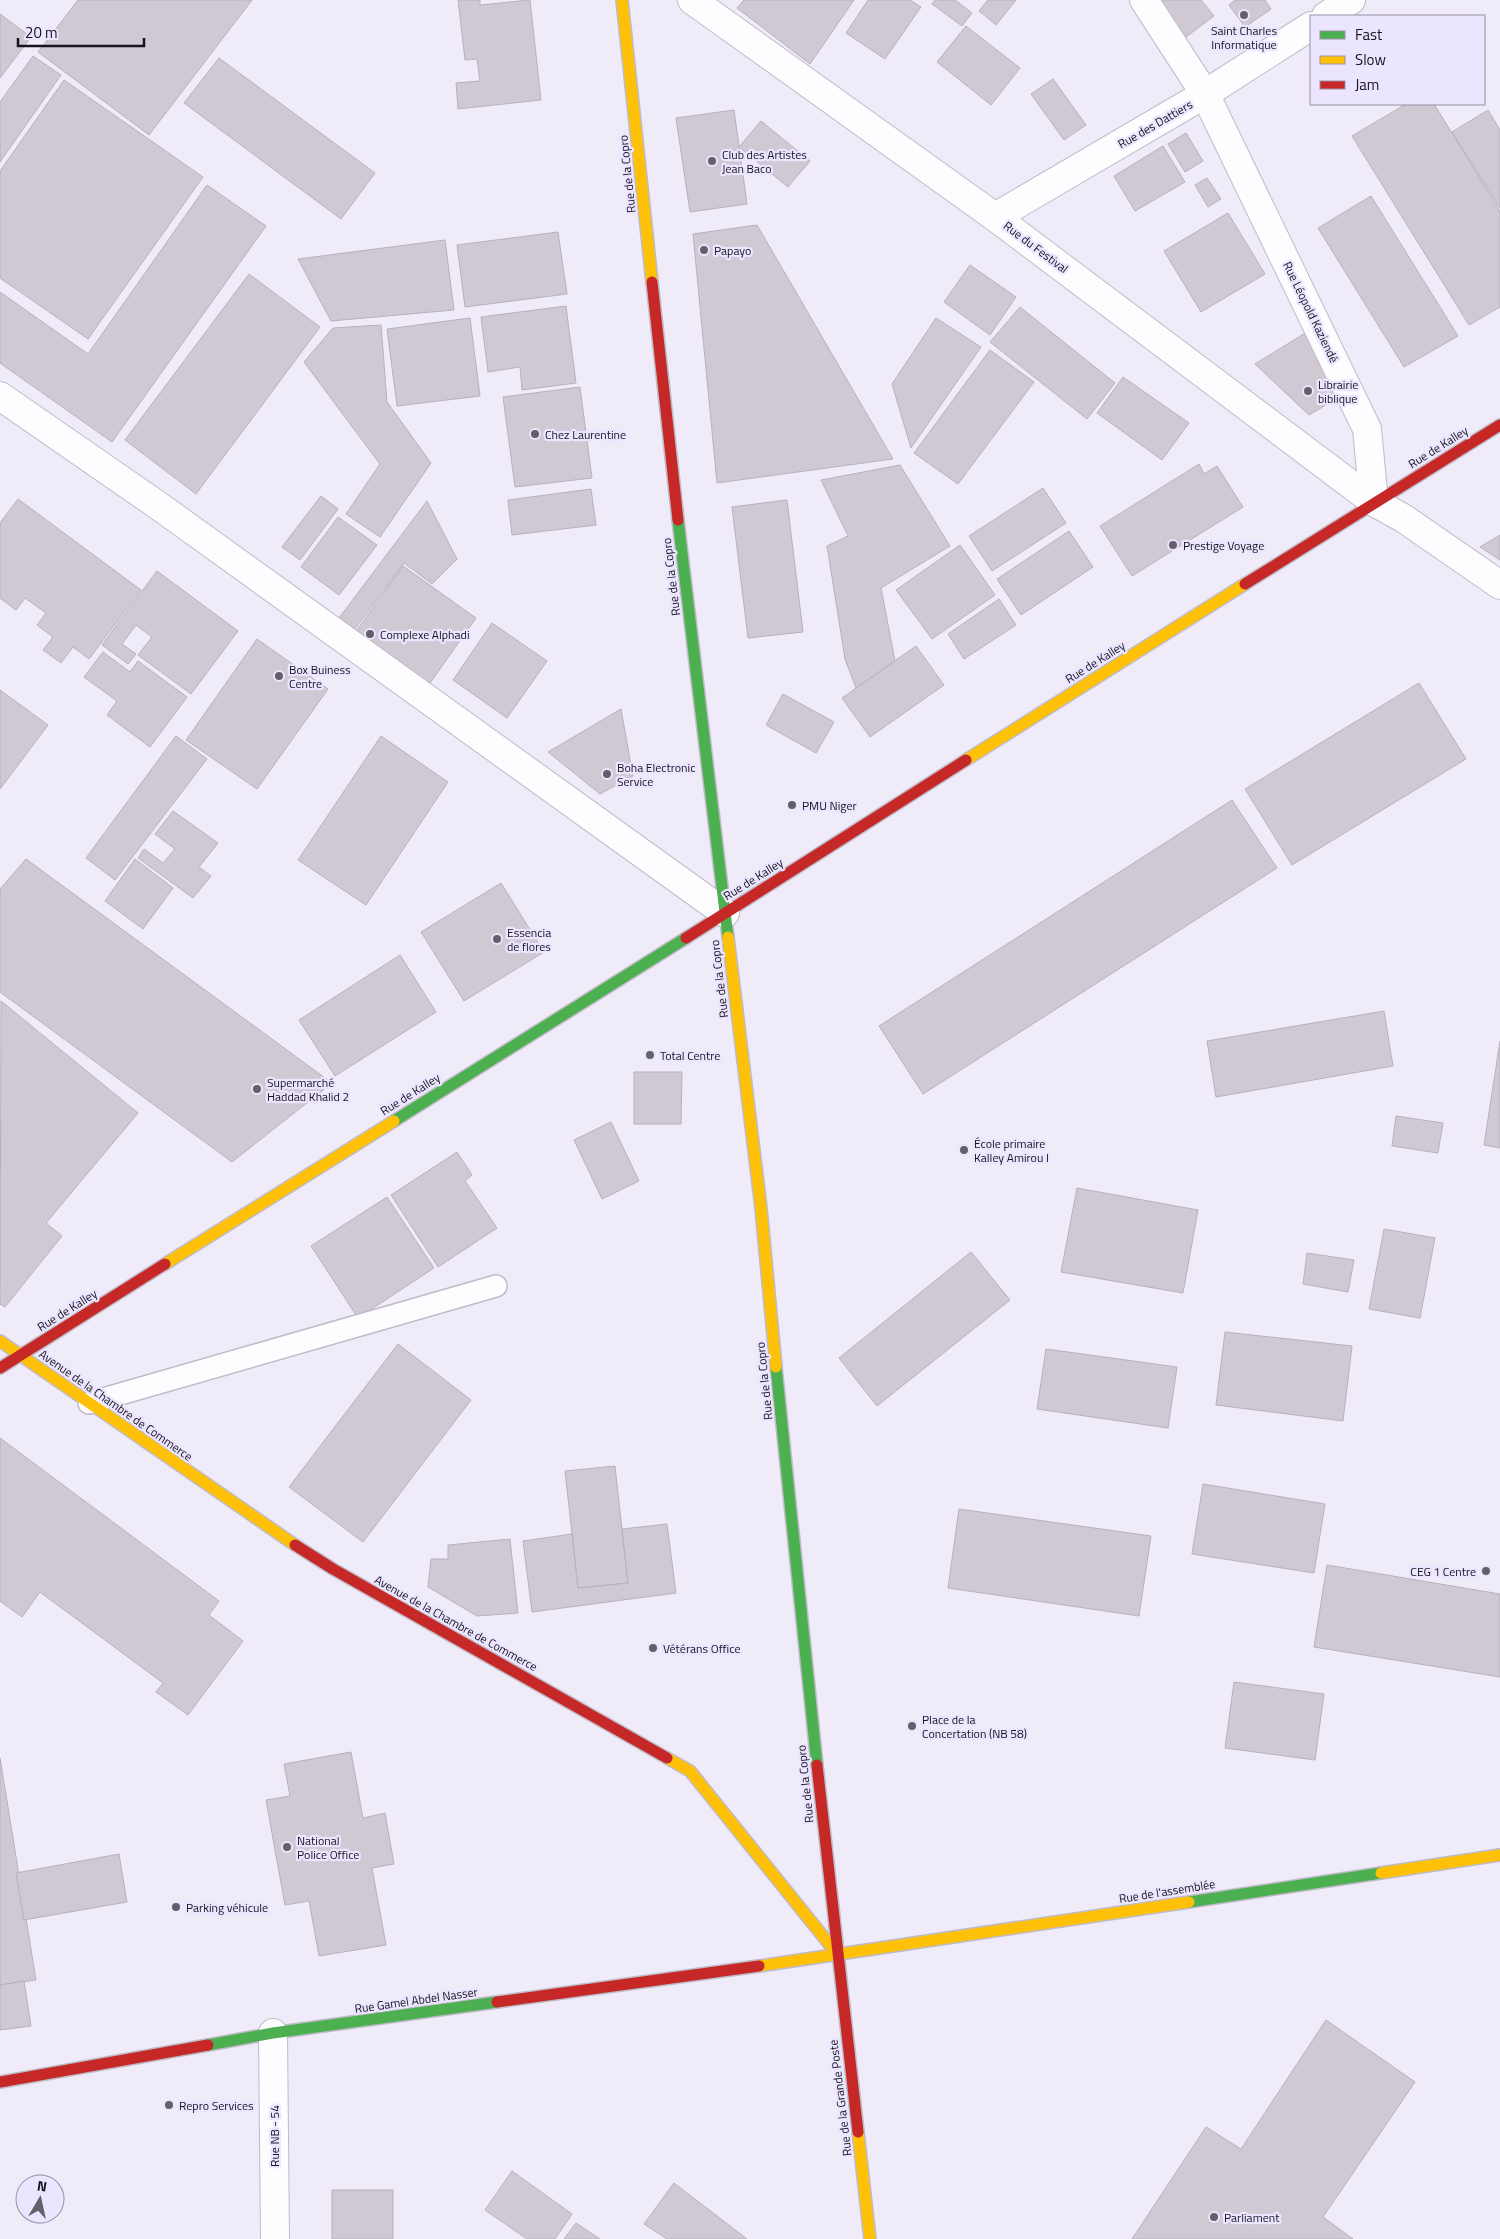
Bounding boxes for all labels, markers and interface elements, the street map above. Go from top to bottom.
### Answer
marker: Saint Charles Informatique [1238,9,1250,21]
scale bar [18,15,144,47]
legend [1310,15,1485,105]
text: 20 m [25,21,58,44]
place label: Saint Charles Informatique [1211,21,1277,54]
text: Fast [1355,23,1383,46]
text: Slow [1355,48,1386,71]
text: Jam [1355,73,1379,96]
street label: Rue des Dattiers [1114,95,1196,153]
street label: Rue de la Copro [613,134,641,214]
place label: Club des Artistes Jean Baco [722,145,807,178]
marker: Club des Artistes Jean Baco [706,155,718,167]
street label: Rue du Festival [1000,216,1072,278]
place label: Papayo [714,241,751,260]
marker: Papayo [698,244,710,256]
street label: Rue Léopold Kaziendé [1278,258,1344,366]
place label: Librairie biblique [1318,375,1358,408]
marker: Librairie biblique [1302,385,1314,397]
street label: Rue de Kalley [1404,421,1472,473]
place label: Chez Laurentine [545,425,626,444]
marker: Chez Laurentine [529,428,541,440]
place label: Prestige Voyage [1183,536,1264,555]
street label: Rue de la Copro [657,537,685,617]
marker: Prestige Voyage [1167,539,1179,551]
place label: Complexe Alphadi [380,625,470,644]
marker: Complexe Alphadi [364,628,376,640]
street label: Rue de Kalley [1061,636,1129,688]
place label: Box Buiness Centre [289,660,351,693]
marker: Box Buiness Centre [273,670,285,682]
place label: Boha Electronic Service [617,758,695,791]
marker: Boha Electronic Service [601,768,613,780]
place label: PMU Niger [802,796,857,815]
marker: PMU Niger [786,799,798,811]
street label: Rue de Kalley [719,853,787,905]
place label: Essencia de flores [507,923,551,956]
marker: Essencia de flores [491,933,503,945]
street label: Rue de la Copro [705,939,733,1019]
place label: Total Centre [660,1046,720,1065]
marker: Total Centre [644,1049,656,1061]
street label: Rue de Kalley [376,1068,444,1120]
place label: Supermarché Haddad Khalid 2 [267,1073,349,1106]
marker: Supermarché Haddad Khalid 2 [251,1083,263,1095]
place label: École primaire Kalley Amirou I [974,1134,1049,1167]
marker: École primaire Kalley Amirou I [958,1144,970,1156]
street label: Rue de Kalley [33,1284,101,1336]
street label: Rue de la Copro [750,1341,778,1421]
street label: Avenue de la Chambre de Commerce [35,1344,197,1466]
place label: CEG 1 Centre [1410,1562,1476,1581]
marker: CEG 1 Centre [1480,1565,1492,1577]
street label: Avenue de la Chambre de Commerce [371,1570,541,1676]
place label: Vétérans Office [663,1639,740,1658]
marker: Vétérans Office [647,1642,659,1654]
place label: Place de la Concertation (NB 58) [922,1710,1027,1743]
marker: Place de la Concertation (NB 58) [906,1720,918,1732]
street label: Rue de la Copro [791,1744,819,1824]
place label: National Police Office [297,1831,359,1864]
marker: National Police Office [281,1841,293,1853]
street label: Rue de l'assemblée [1118,1874,1216,1908]
place label: Parking véhicule [186,1898,268,1917]
marker: Parking véhicule [170,1901,182,1913]
street label: Rue Gamel Abdel Nasser [353,1982,479,2018]
street label: Rue de la Grande Poste [823,2039,857,2157]
place label: Repro Services [179,2096,254,2115]
marker: Repro Services [163,2099,175,2111]
street label: Rue NB - 54 [265,2105,284,2167]
north arrow [15,2174,65,2224]
text: N [36,2175,49,2197]
place label: Parliament [1224,2208,1280,2227]
marker: Parliament [1208,2211,1220,2223]

